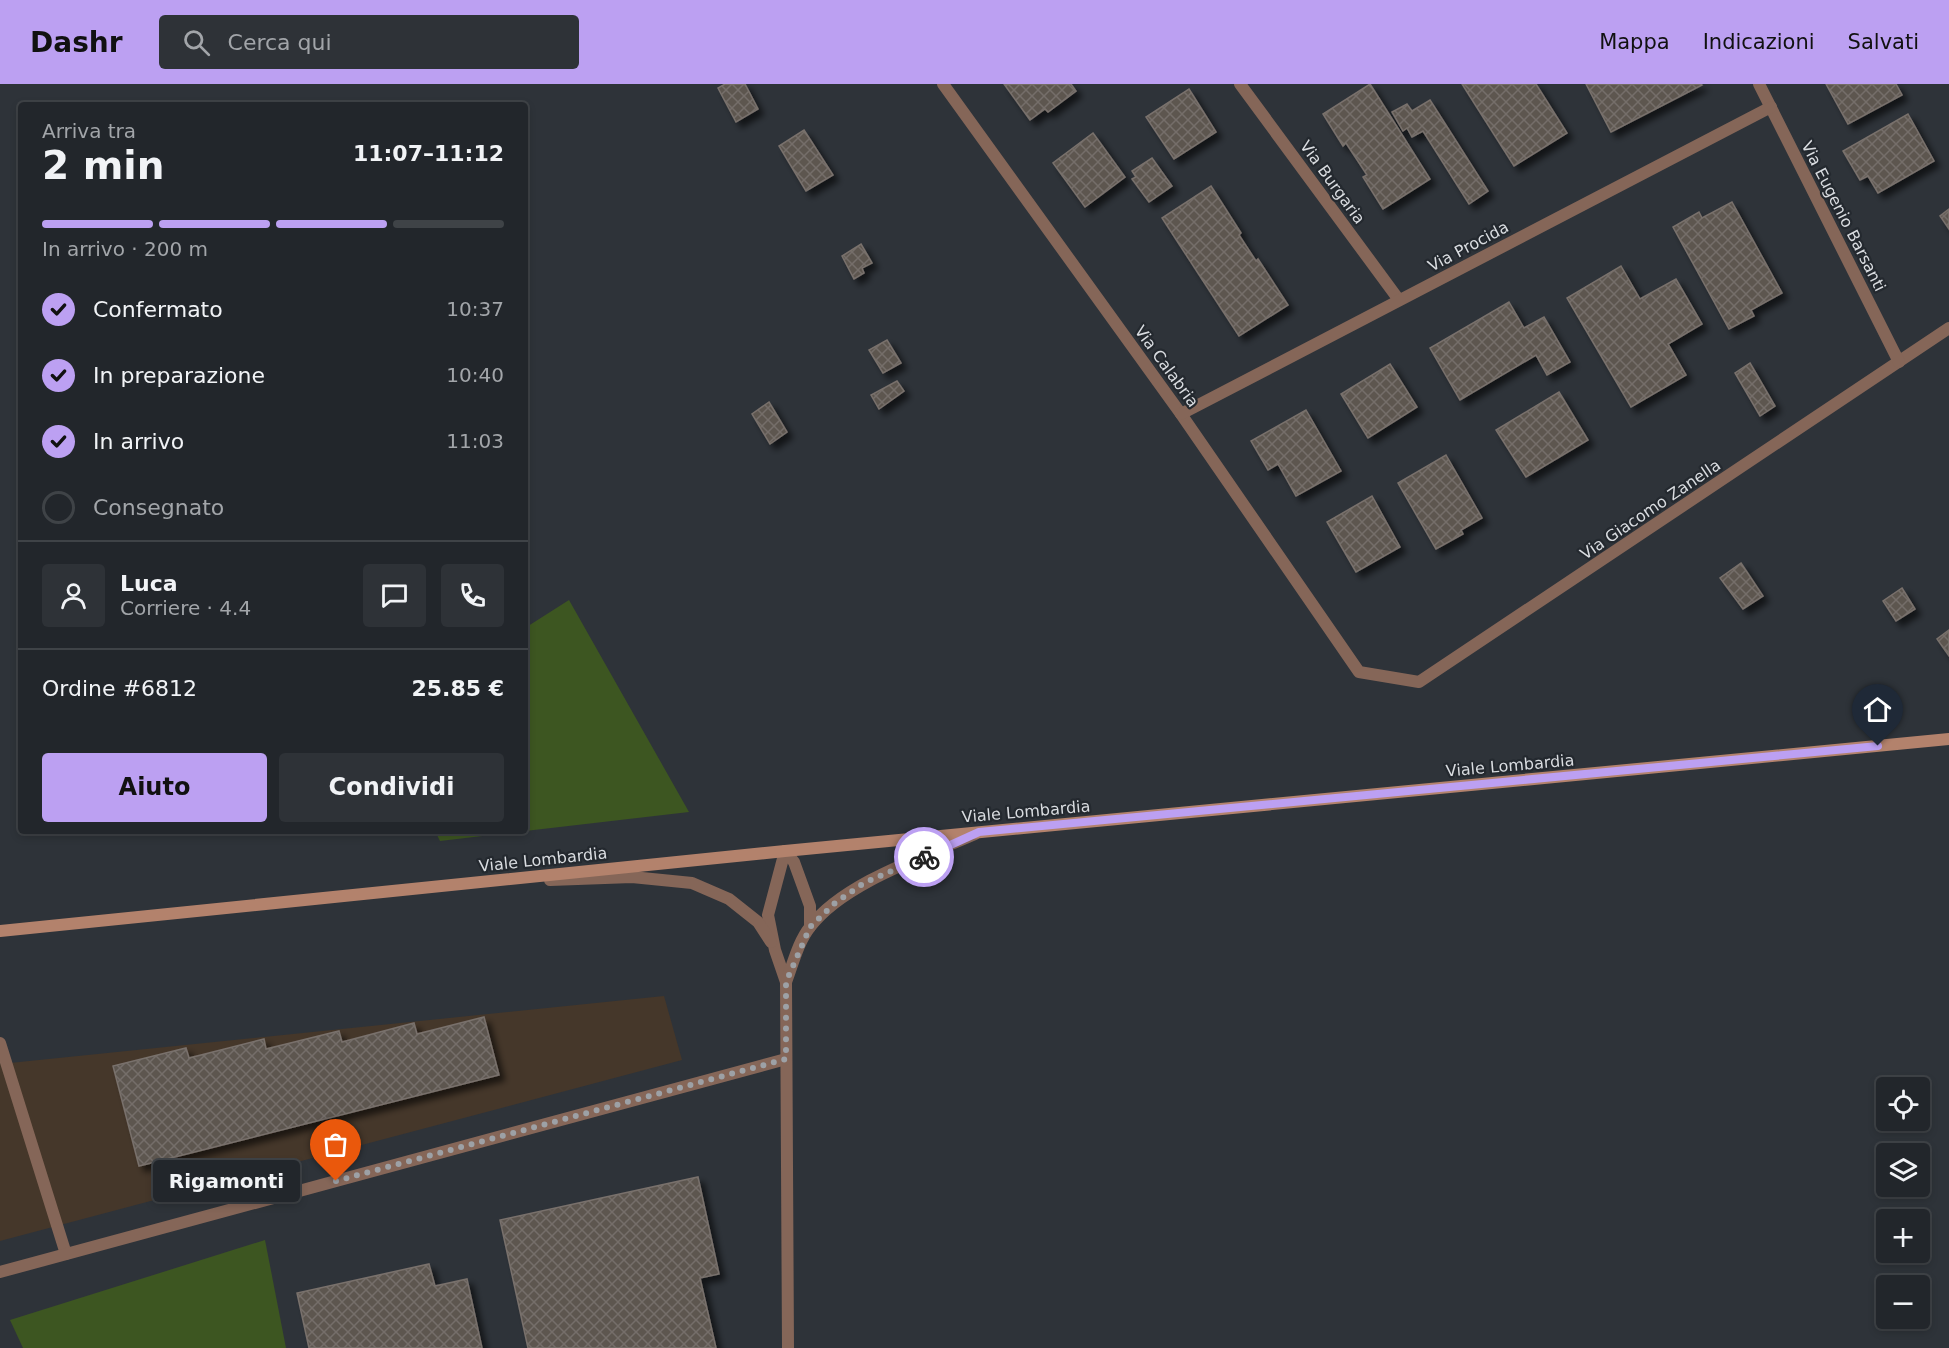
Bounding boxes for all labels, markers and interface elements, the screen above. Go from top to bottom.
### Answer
search box [159,15,579,69]
text: Dashr [30,26,123,59]
icon: search [180,26,213,59]
text: Cerca qui [228,30,332,55]
text: Mappa [1599,30,1670,54]
text: Indicazioni [1703,30,1815,54]
text: Salvati [1848,30,1919,54]
text: Arriva tra [42,119,136,143]
street label: Via Burgaria [1296,137,1369,228]
street label: Via Eugenio Barsanti [1797,138,1890,294]
text: 11:07–11:12 [353,141,504,166]
text: 2 min [42,143,164,188]
street label: Via Procida [1425,217,1512,276]
text: In arrivo · 200 m [42,237,208,261]
icon: check [42,293,75,326]
text: Confermato [93,297,223,322]
text: 10:37 [446,297,504,321]
street label: Via Calabria [1131,322,1203,411]
icon: check [42,359,75,392]
text: In preparazione [93,363,265,388]
text: 10:40 [446,363,504,387]
icon: check [42,425,75,458]
text: In arrivo [93,429,184,454]
text: 11:03 [446,429,504,453]
street label: Via Giacomo Zanella [1577,455,1724,563]
text: Consegnato [93,495,224,520]
button: person [42,564,105,627]
button: chat [363,564,426,627]
button: phone [441,564,504,627]
text: Luca [120,571,178,596]
text: Corriere · 4.4 [120,596,251,620]
text: Ordine #6812 [42,676,197,701]
text: 25.85 € [411,676,504,701]
pin [1852,684,1903,746]
icon: home [1861,693,1894,726]
street label: Viale Lombardia [1445,750,1575,781]
button: Aiuto [42,753,267,822]
button: Condividi [279,753,504,822]
street label: Viale Lombardia [961,796,1091,827]
courier [894,827,954,887]
icon: bike [908,841,941,874]
street label: Viale Lombardia [478,843,608,876]
map controls [1876,1077,1930,1329]
button: locate [1876,1077,1930,1131]
pin [310,1119,361,1181]
icon: bag [319,1128,352,1161]
button: layers [1876,1143,1930,1197]
callout: Rigamonti [153,1160,300,1202]
text: Rigamonti [169,1169,284,1193]
button: + [1876,1209,1930,1263]
button: − [1876,1275,1930,1329]

